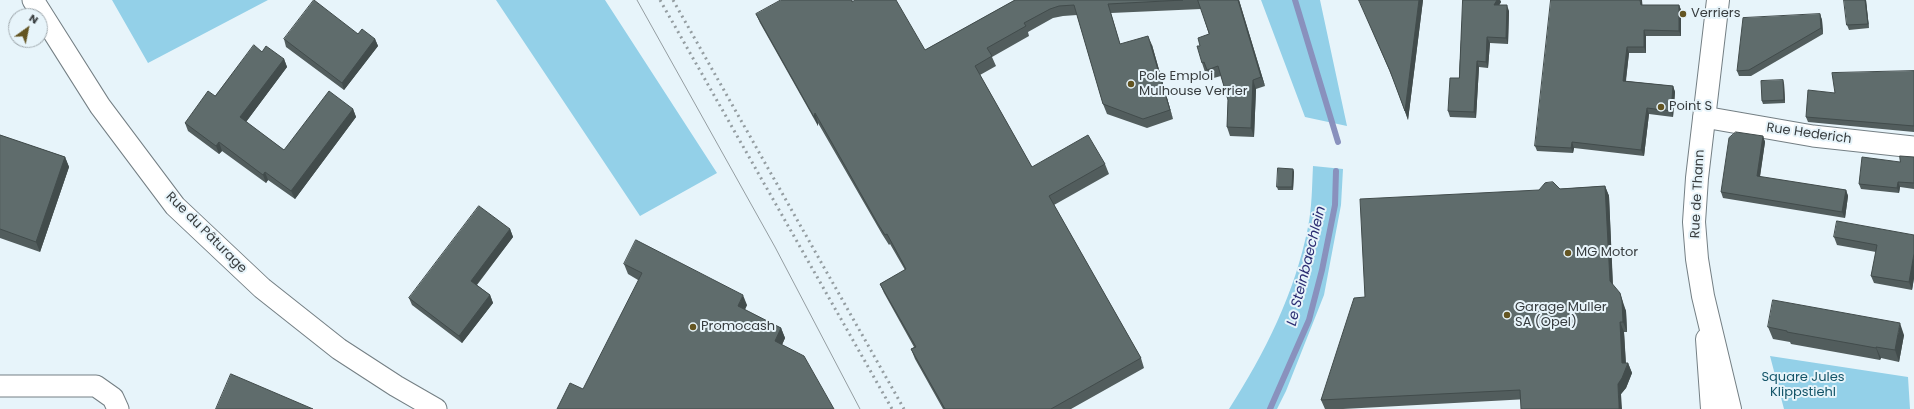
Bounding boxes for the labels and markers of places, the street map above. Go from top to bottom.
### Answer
place label: Verriers [1691,6,1740,22]
marker: Verriers [1678,9,1688,19]
place label: Pole Emploi Mulhouse Verrier [1139,69,1248,100]
marker: Pole Emploi Mulhouse Verrier [1126,79,1136,89]
place label: Point S [1669,99,1712,115]
marker: Point S [1656,102,1666,112]
place label: MG Motor [1576,245,1638,261]
marker: MG Motor [1563,248,1573,258]
place label: Garage Muller SA (Opel) [1515,300,1607,331]
marker: Garage Muller SA (Opel) [1502,310,1512,320]
place label: Promocash [701,319,775,335]
marker: Promocash [688,322,698,332]

